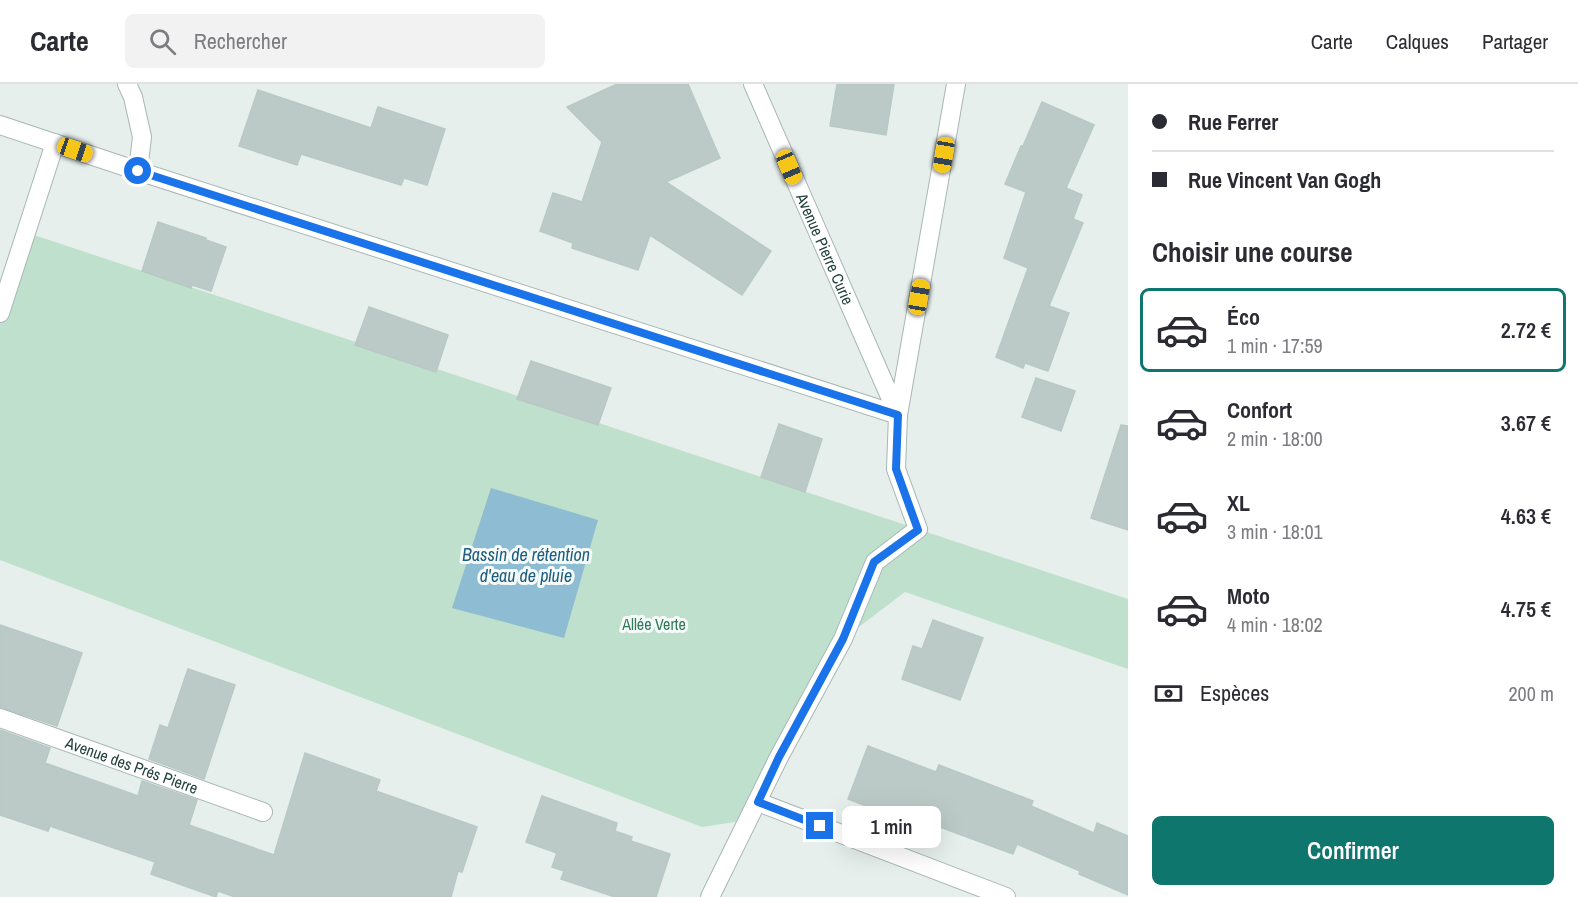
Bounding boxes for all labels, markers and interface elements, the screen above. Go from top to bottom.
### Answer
search box [125,14,545,68]
text: Carte [30,22,89,60]
icon: search [146,25,179,58]
text: Rechercher [194,26,287,56]
text: Carte [1311,27,1353,56]
text: Calques [1386,27,1449,56]
text: Partager [1482,27,1548,56]
text: Rue Ferrer [1188,107,1278,137]
car [55,136,95,164]
car [932,136,956,174]
car [774,147,804,187]
route start [124,157,151,184]
text: Rue Vincent Van Gogh [1188,165,1381,195]
street label: Avenue Pierre Curie [791,189,859,308]
text: Choisir une course [1152,234,1353,270]
car [907,278,931,316]
text: Éco [1227,302,1260,332]
icon: car [1155,303,1209,357]
text: 2.72 € [1501,315,1551,345]
text: 1 min · 17:59 [1227,332,1323,359]
text: Confort [1227,395,1292,425]
icon: car [1155,396,1209,450]
text: 3.67 € [1501,408,1551,438]
text: 2 min · 18:00 [1227,425,1323,452]
text: XL [1227,488,1250,518]
icon: car [1155,489,1209,543]
text: 4.63 € [1501,501,1551,531]
text: 3 min · 18:01 [1227,518,1323,545]
water label: Bassin de rétention d'eau de pluie [462,542,590,588]
text: Moto [1227,581,1270,611]
icon: car [1155,582,1209,636]
text: 4.75 € [1501,594,1551,624]
text: 4 min · 18:02 [1227,611,1323,638]
park label: Allée Verte [621,613,686,635]
icon: cash [1152,677,1185,710]
text: Espèces [1200,678,1269,708]
text: 200 m [1508,680,1554,707]
street label: Avenue des Prés Pierre [62,731,201,799]
callout: 1 min [841,805,940,847]
route end [806,812,833,839]
text: 1 min [870,813,913,840]
button: Confirmer [1152,816,1554,885]

